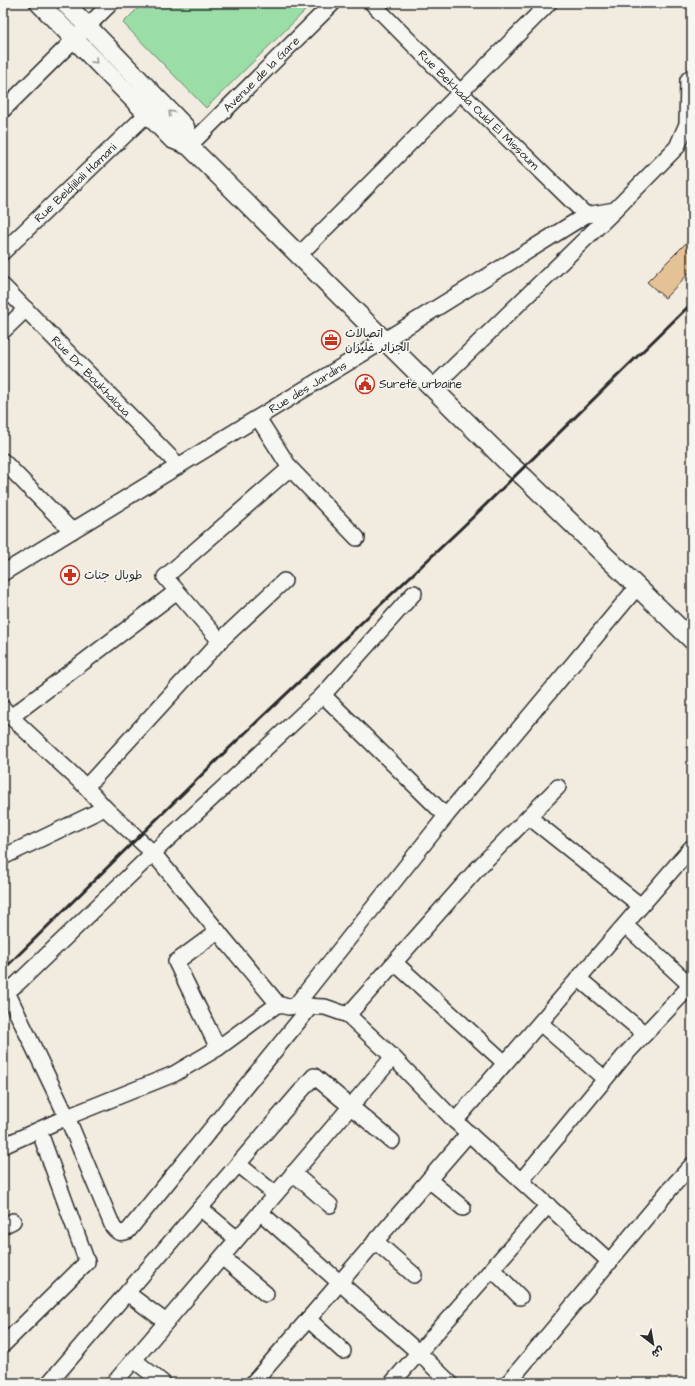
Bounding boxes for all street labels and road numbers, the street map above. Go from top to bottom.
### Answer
street label: Avenue de la Gare [220,32,304,116]
street label: Rue Bekhada Ould El Missoum [414,46,543,174]
street label: Rue Beldjillali Hamani [31,140,121,227]
street label: Rue Dr Boukhaloua [47,332,134,421]
street label: Rue des Jardins [266,357,350,418]

